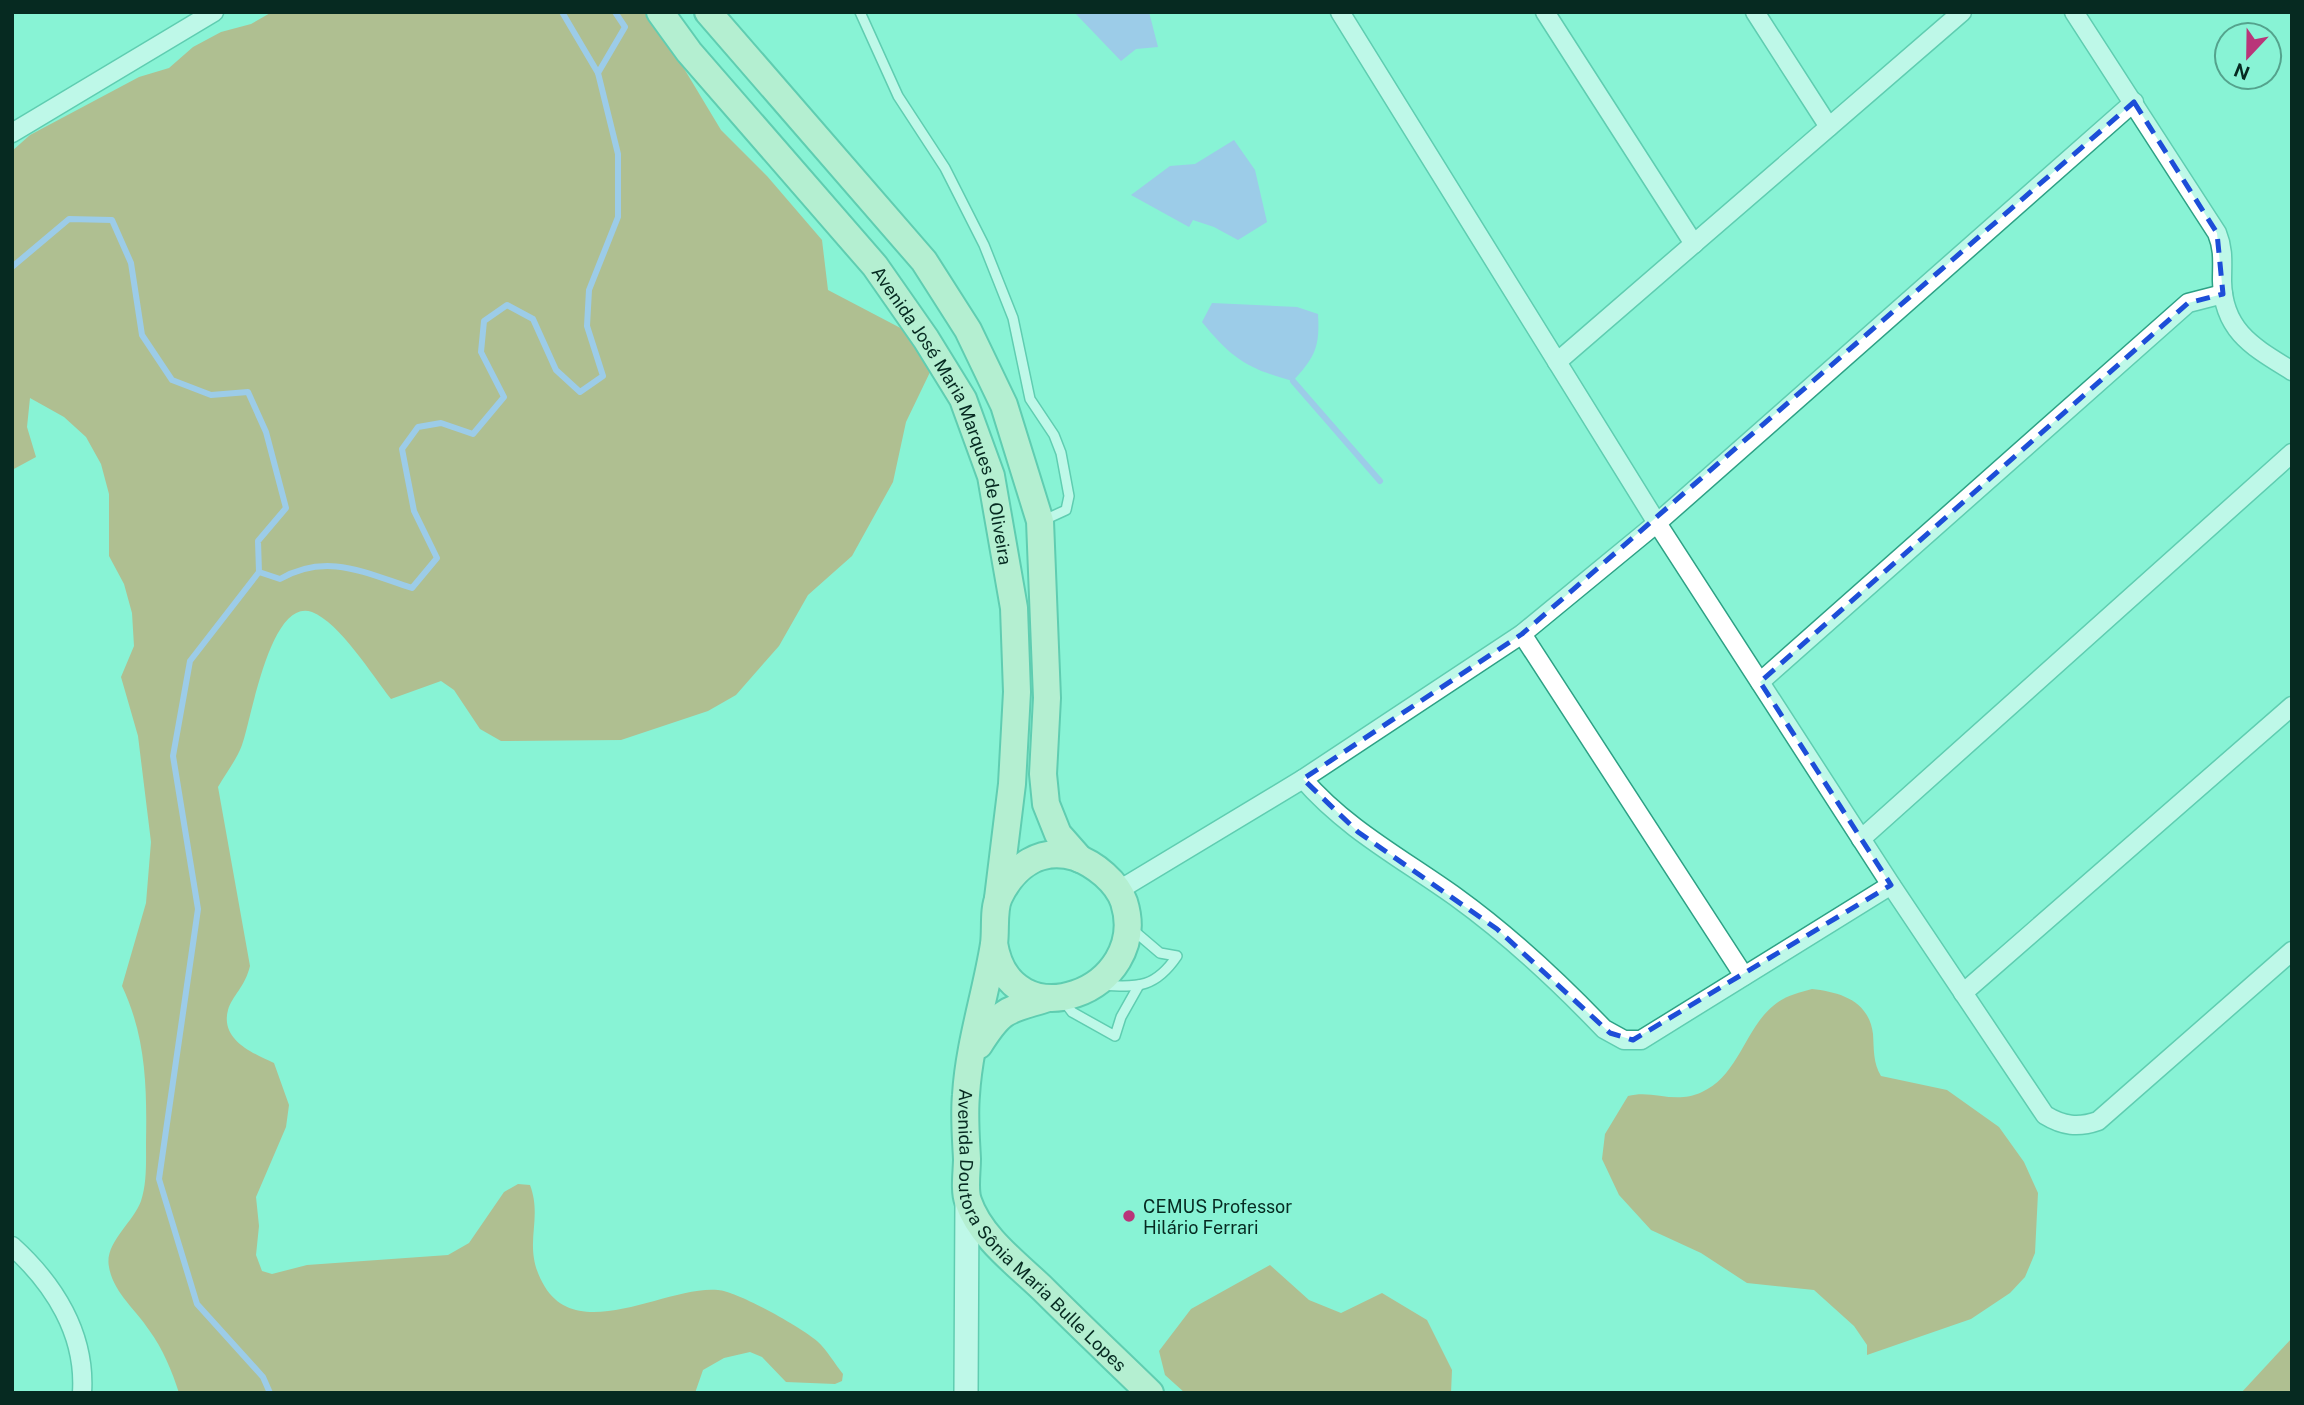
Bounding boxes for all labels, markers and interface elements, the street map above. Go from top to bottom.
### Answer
north arrow [2213,21,2283,91]
text: N [2231,59,2253,85]
street label: Avenida José Maria Marques de Oliveira [868,262,1017,567]
street label: Avenida Doutora Sônia Maria Bulle Lopes [955,1088,1131,1375]
place label: CEMUS Professor Hilário Ferrari [1143,1196,1292,1238]
marker: CEMUS Professor Hilário Ferrari [1121,1208,1137,1224]

